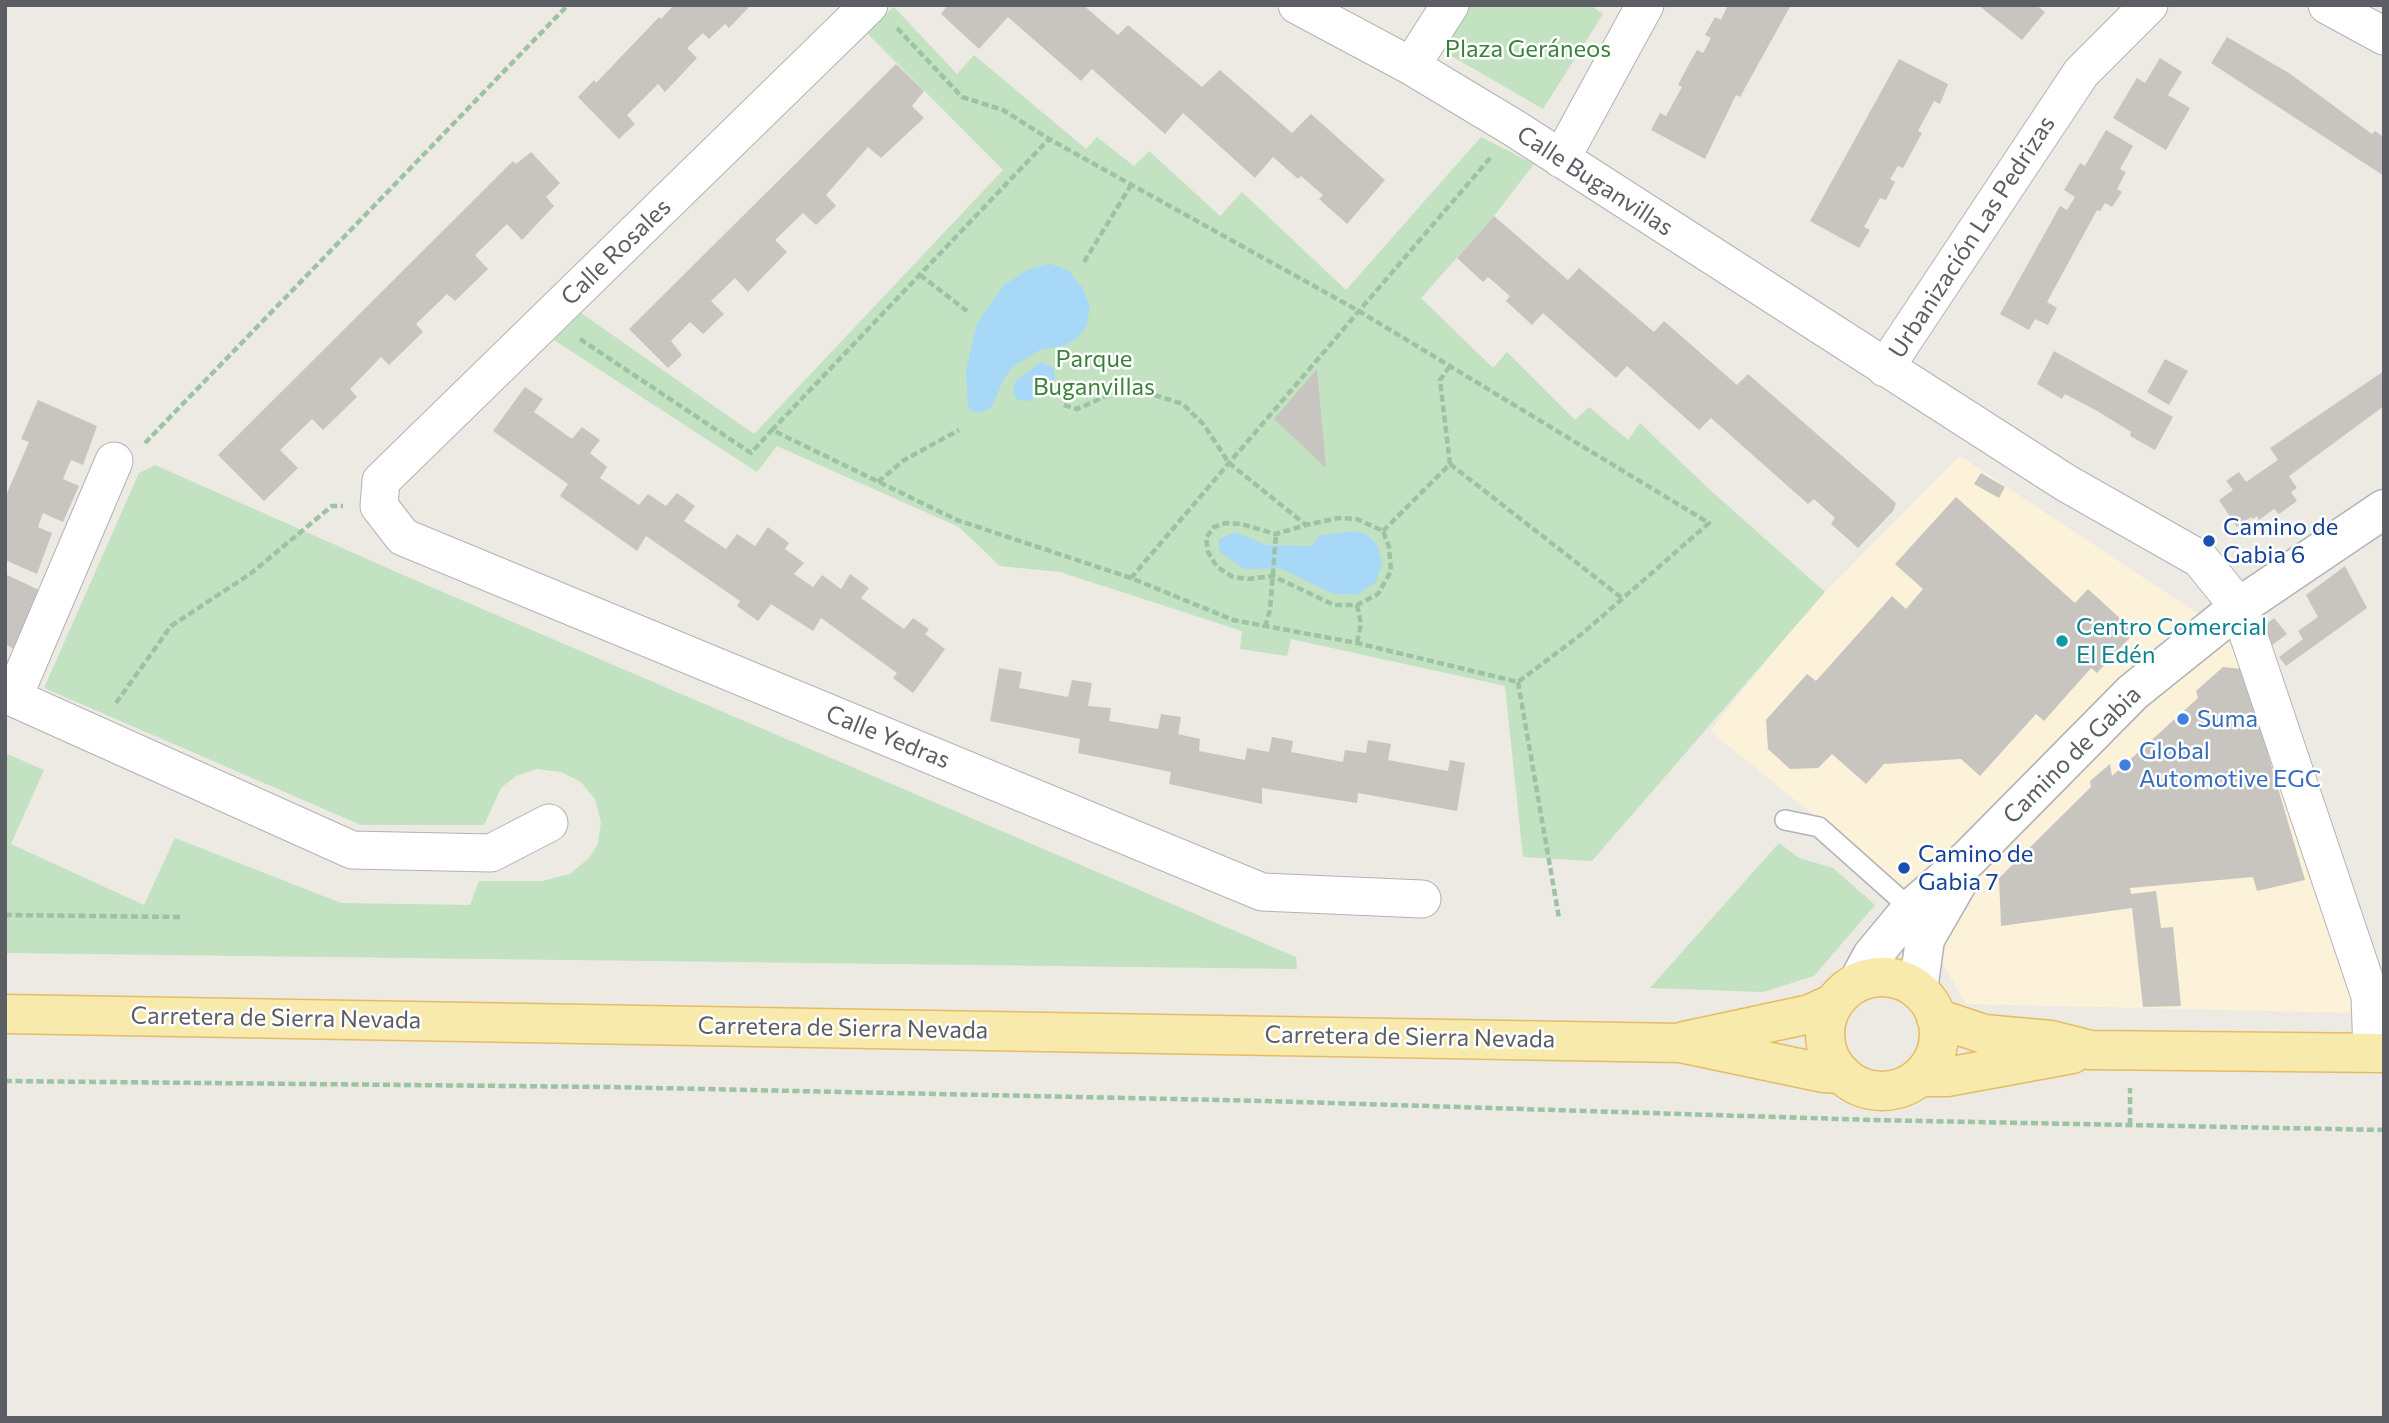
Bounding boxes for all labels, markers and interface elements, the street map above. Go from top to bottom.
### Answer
park label: Plaza Geráneos [1445,35,1611,63]
street label: Urbanización Las Pedrizas [1883,110,2061,364]
street label: Calle Buganvillas [1512,120,1678,242]
street label: Calle Rosales [555,193,677,311]
park label: Parque Buganvillas [1033,345,1155,401]
place label: Camino de Gabia 6 [2223,513,2338,569]
marker: Camino de Gabia 6 [2201,533,2217,549]
place label: Centro Comercial El Edén [2076,613,2267,669]
marker: Centro Comercial El Edén [2054,633,2070,649]
street label: Camino de Gabia [1997,680,2147,830]
street label: Calle Yedras [822,699,954,775]
place label: Suma [2197,705,2258,733]
marker: Suma [2175,711,2191,727]
place label: Global Automotive EGC [2139,737,2321,793]
marker: Global Automotive EGC [2117,757,2133,773]
place label: Camino de Gabia 7 [1918,840,2033,896]
marker: Camino de Gabia 7 [1896,860,1912,876]
street label: Carretera de Sierra Nevada [130,1001,422,1035]
street label: Carretera de Sierra Nevada [697,1011,989,1045]
street label: Carretera de Sierra Nevada [1264,1020,1556,1054]

